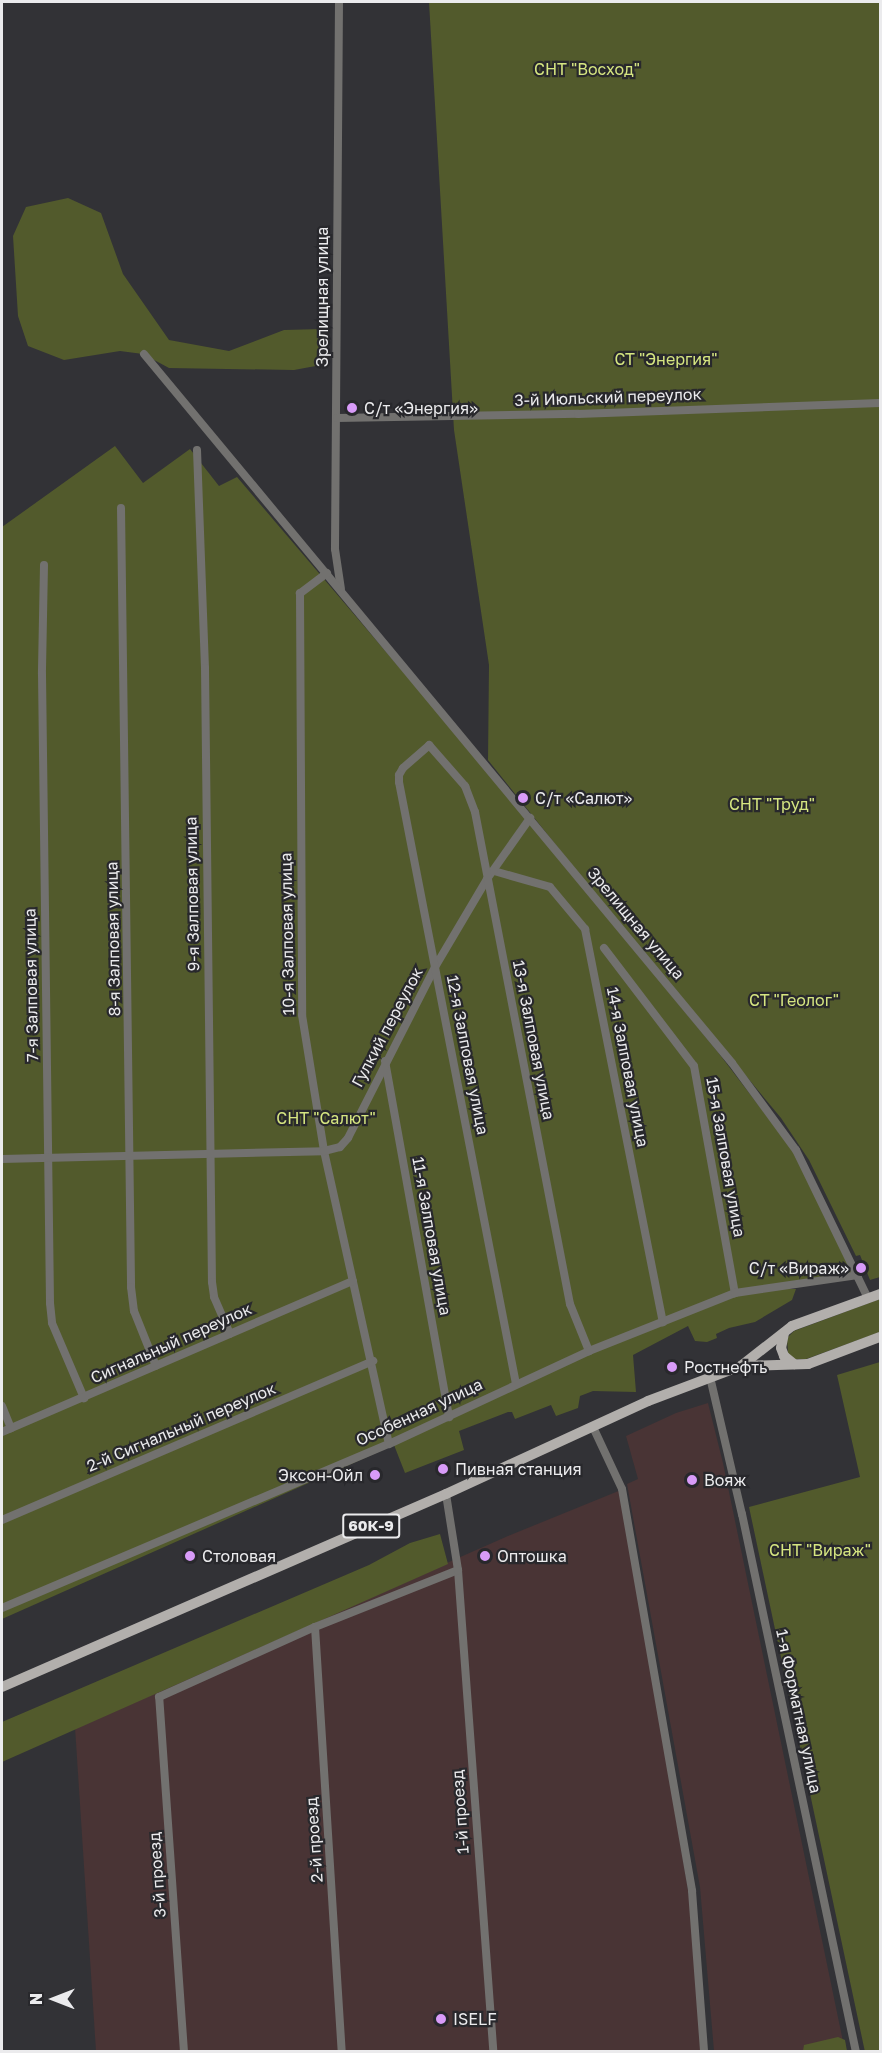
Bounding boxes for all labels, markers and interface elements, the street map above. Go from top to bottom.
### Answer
park label: СНТ "Восход" [534,59,640,79]
street label: Зрелищная улица [312,227,332,367]
park label: СТ "Энергия" [615,349,717,369]
street label: 3-й Июльский переулок [514,384,702,410]
place label: С/т «Энергия» [364,398,478,418]
marker: С/т «Энергия» [345,401,359,415]
place label: С/т «Салют» [535,788,632,808]
marker: С/т «Салют» [516,791,530,805]
park label: СНТ "Труд" [729,794,815,814]
street label: 9-я Залповая улица [181,816,203,972]
street label: 10-я Залповая улица [276,852,298,1016]
street label: 8-я Залповая улица [102,861,124,1017]
street label: Зрелищная улица [583,863,689,983]
street label: 7-я Залповая улица [20,908,42,1062]
street label: 13-я Залповая улица [509,959,559,1121]
street label: Гулкий переулок [347,964,427,1090]
street label: 12-я Залповая улица [443,974,493,1136]
street label: 14-я Залповая улица [603,985,653,1149]
park label: СТ "Геолог" [749,990,839,1010]
street label: 15-я Залповая улица [702,1075,750,1239]
park label: СНТ "Салют" [276,1108,376,1128]
street label: 11-я Залповая улица [409,1155,455,1317]
place label: С/т «Вираж» [749,1258,849,1278]
marker: С/т «Вираж» [854,1261,868,1275]
street label: Сигнальный переулок [88,1299,254,1387]
place label: Ростнефть [684,1357,767,1377]
marker: Ростнефть [665,1360,679,1374]
street label: Особенная улица [353,1374,485,1450]
street label: 2-й Сигнальный переулок [84,1378,278,1476]
place label: Пивная станция [455,1459,582,1479]
marker: Пивная станция [436,1462,450,1476]
place label: Эксон-Ойл [278,1465,363,1485]
marker: Эксон-Ойл [368,1468,382,1482]
place label: Вояж [704,1470,746,1490]
marker: Вояж [685,1473,699,1487]
road number: 60К-9 [341,1514,401,1538]
park label: СНТ "Вираж" [769,1540,871,1560]
place label: Столовая [202,1546,276,1566]
place label: Оптошка [497,1546,567,1566]
marker: Столовая [183,1549,197,1563]
marker: Оптошка [478,1549,492,1563]
street label: 1-я Форматная улица [772,1627,826,1795]
street label: 1-й проезд [447,1769,473,1855]
street label: 2-й проезд [301,1797,327,1883]
street label: 3-й проезд [144,1832,170,1918]
north arrow [24,1969,84,2029]
text: N [26,1993,46,2005]
place label: ISELF [453,2009,497,2029]
marker: ISELF [434,2012,448,2026]

